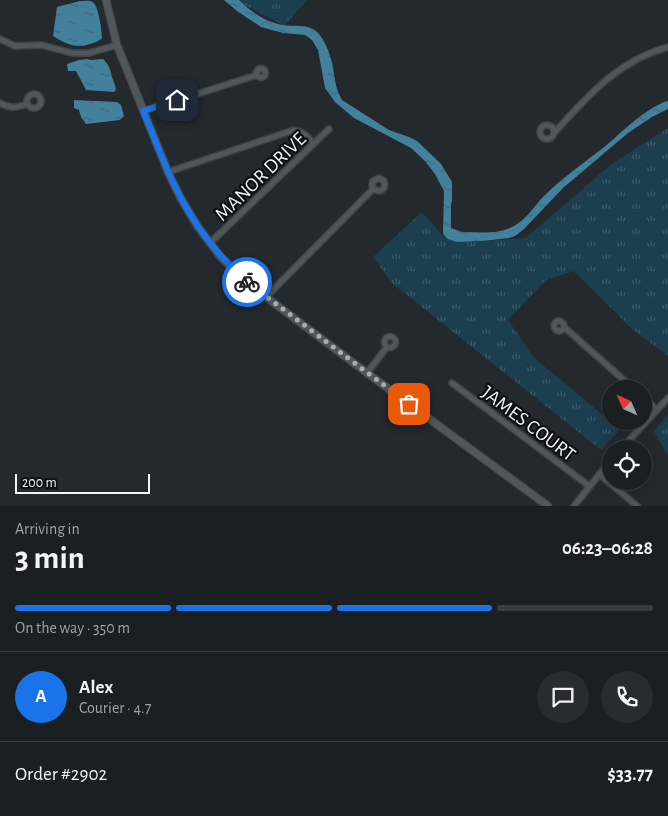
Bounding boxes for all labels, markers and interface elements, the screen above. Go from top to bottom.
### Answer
pin [156,79,198,121]
icon: home [163,86,191,114]
street label: MANOR DRIVE [211,128,310,225]
courier [222,257,272,307]
icon: bike [233,268,261,296]
north arrow [602,380,652,430]
map controls [602,380,652,490]
street label: JAMES COURT [478,382,579,466]
pin [388,383,430,425]
icon: bag [395,390,423,418]
button: locate [602,440,652,490]
scale bar [15,471,150,494]
text: 200 m [22,476,57,490]
text: Arriving in [15,521,80,537]
text: 06:23–06:28 [562,539,653,558]
text: 3 min [15,542,85,574]
text: On the way · 350 m [15,620,130,636]
button: chat [537,671,589,723]
button: phone [601,671,653,723]
text: Alex [79,678,113,697]
text: A [35,687,47,706]
text: Courier · 4.7 [79,700,151,716]
text: Order #2902 [15,765,107,784]
text: $33.77 [607,765,653,784]

